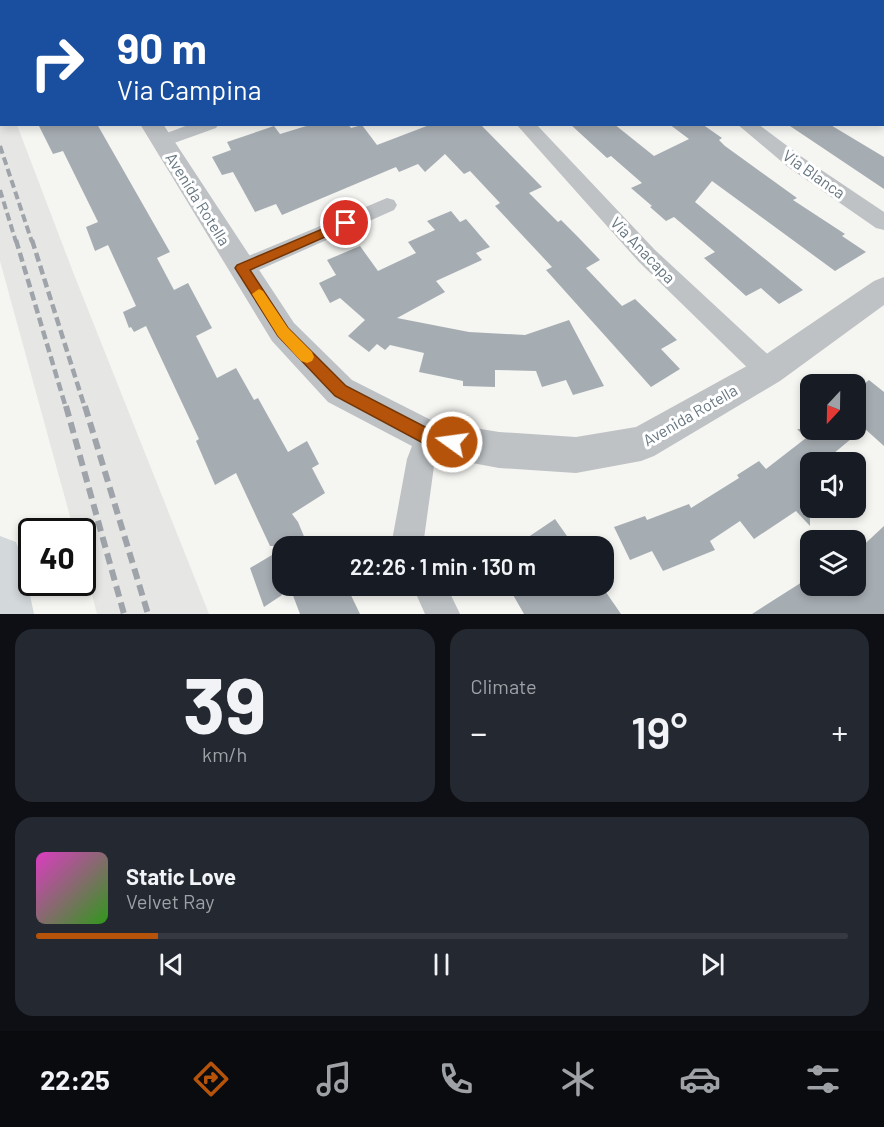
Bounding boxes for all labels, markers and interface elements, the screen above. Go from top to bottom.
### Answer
text: 90 m [117,22,207,72]
icon: right [18,24,96,102]
text: Via Campina [117,73,261,105]
street label: Via Blanca [779,145,849,202]
street label: Avenida Rotella [162,149,235,249]
pin [320,197,371,248]
icon: arrive [329,206,362,239]
street label: Via Anacapa [607,213,680,287]
north arrow [800,374,866,440]
map controls [800,374,866,596]
street label: Avenida Rotella [639,380,740,449]
position arrow [420,410,484,474]
button: sound [800,452,866,518]
speed limit sign: 40 [18,518,96,596]
button: layers [800,530,866,596]
text: 22:26 · 1 min · 130 m [350,553,536,579]
text: 39 [183,656,267,750]
text: Climate [471,674,537,698]
text: 19° [631,704,688,758]
text: − [471,712,487,752]
text: + [832,712,848,752]
text: km/h [202,742,247,766]
text: Static Love [126,863,236,889]
text: Velvet Ray [126,889,215,913]
icon: previous [155,948,188,981]
icon: pause [425,948,458,981]
icon: next [696,948,729,981]
icon: directions [190,1058,232,1100]
icon: music [313,1058,355,1100]
icon: phone [435,1058,477,1100]
icon: climate [557,1058,599,1100]
icon: car [679,1058,721,1100]
icon: filters [802,1058,844,1100]
text: 22:25 [40,1063,110,1095]

